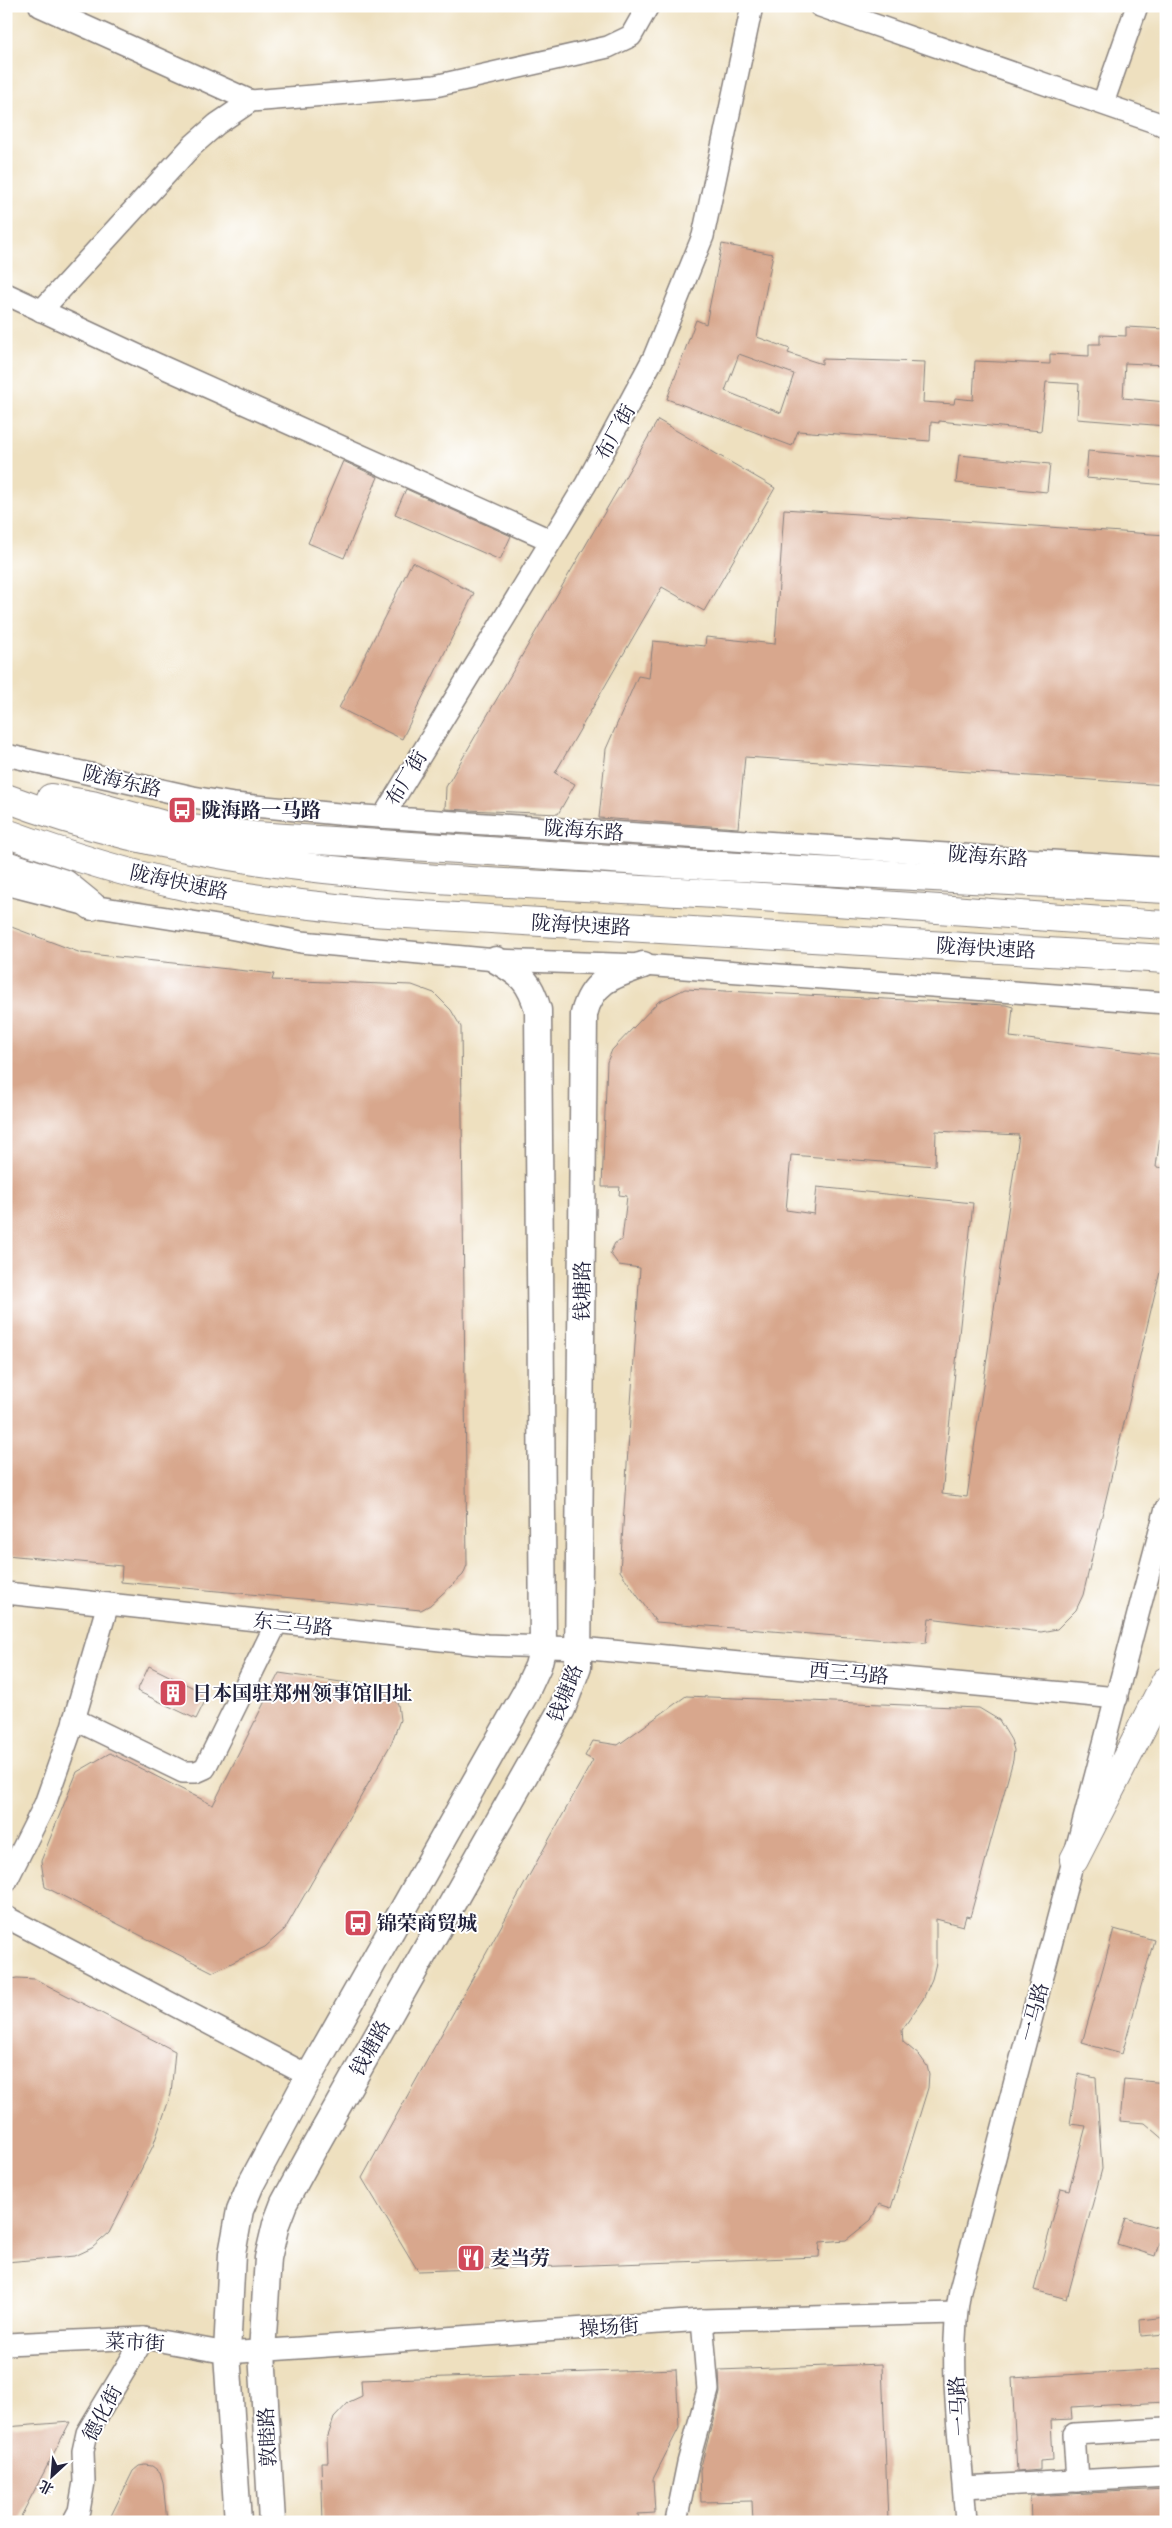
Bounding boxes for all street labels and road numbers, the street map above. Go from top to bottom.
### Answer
street label: 布厂街 [591,400,642,465]
street label: 布厂街 [381,747,433,811]
street label: 陇海东路 [80,761,163,804]
street label: 陇海东路 [543,816,625,847]
street label: 陇海东路 [947,842,1029,873]
street label: 陇海快速路 [127,861,230,906]
street label: 陇海快速路 [530,911,632,942]
street label: 陇海快速路 [935,934,1037,965]
street label: 钱塘路 [571,1261,596,1321]
street label: 东三马路 [252,1609,334,1642]
street label: 西三马路 [808,1659,890,1690]
street label: 钱塘路 [544,1661,589,1726]
street label: 一马路 [1016,1980,1055,2045]
street label: 钱塘路 [346,2016,397,2081]
street label: 操场街 [578,2314,640,2343]
street label: 菜市街 [104,2329,166,2358]
street label: 一马路 [945,2375,974,2437]
street label: 德化街 [78,2381,128,2446]
street label: 敦睦路 [254,2406,283,2468]

